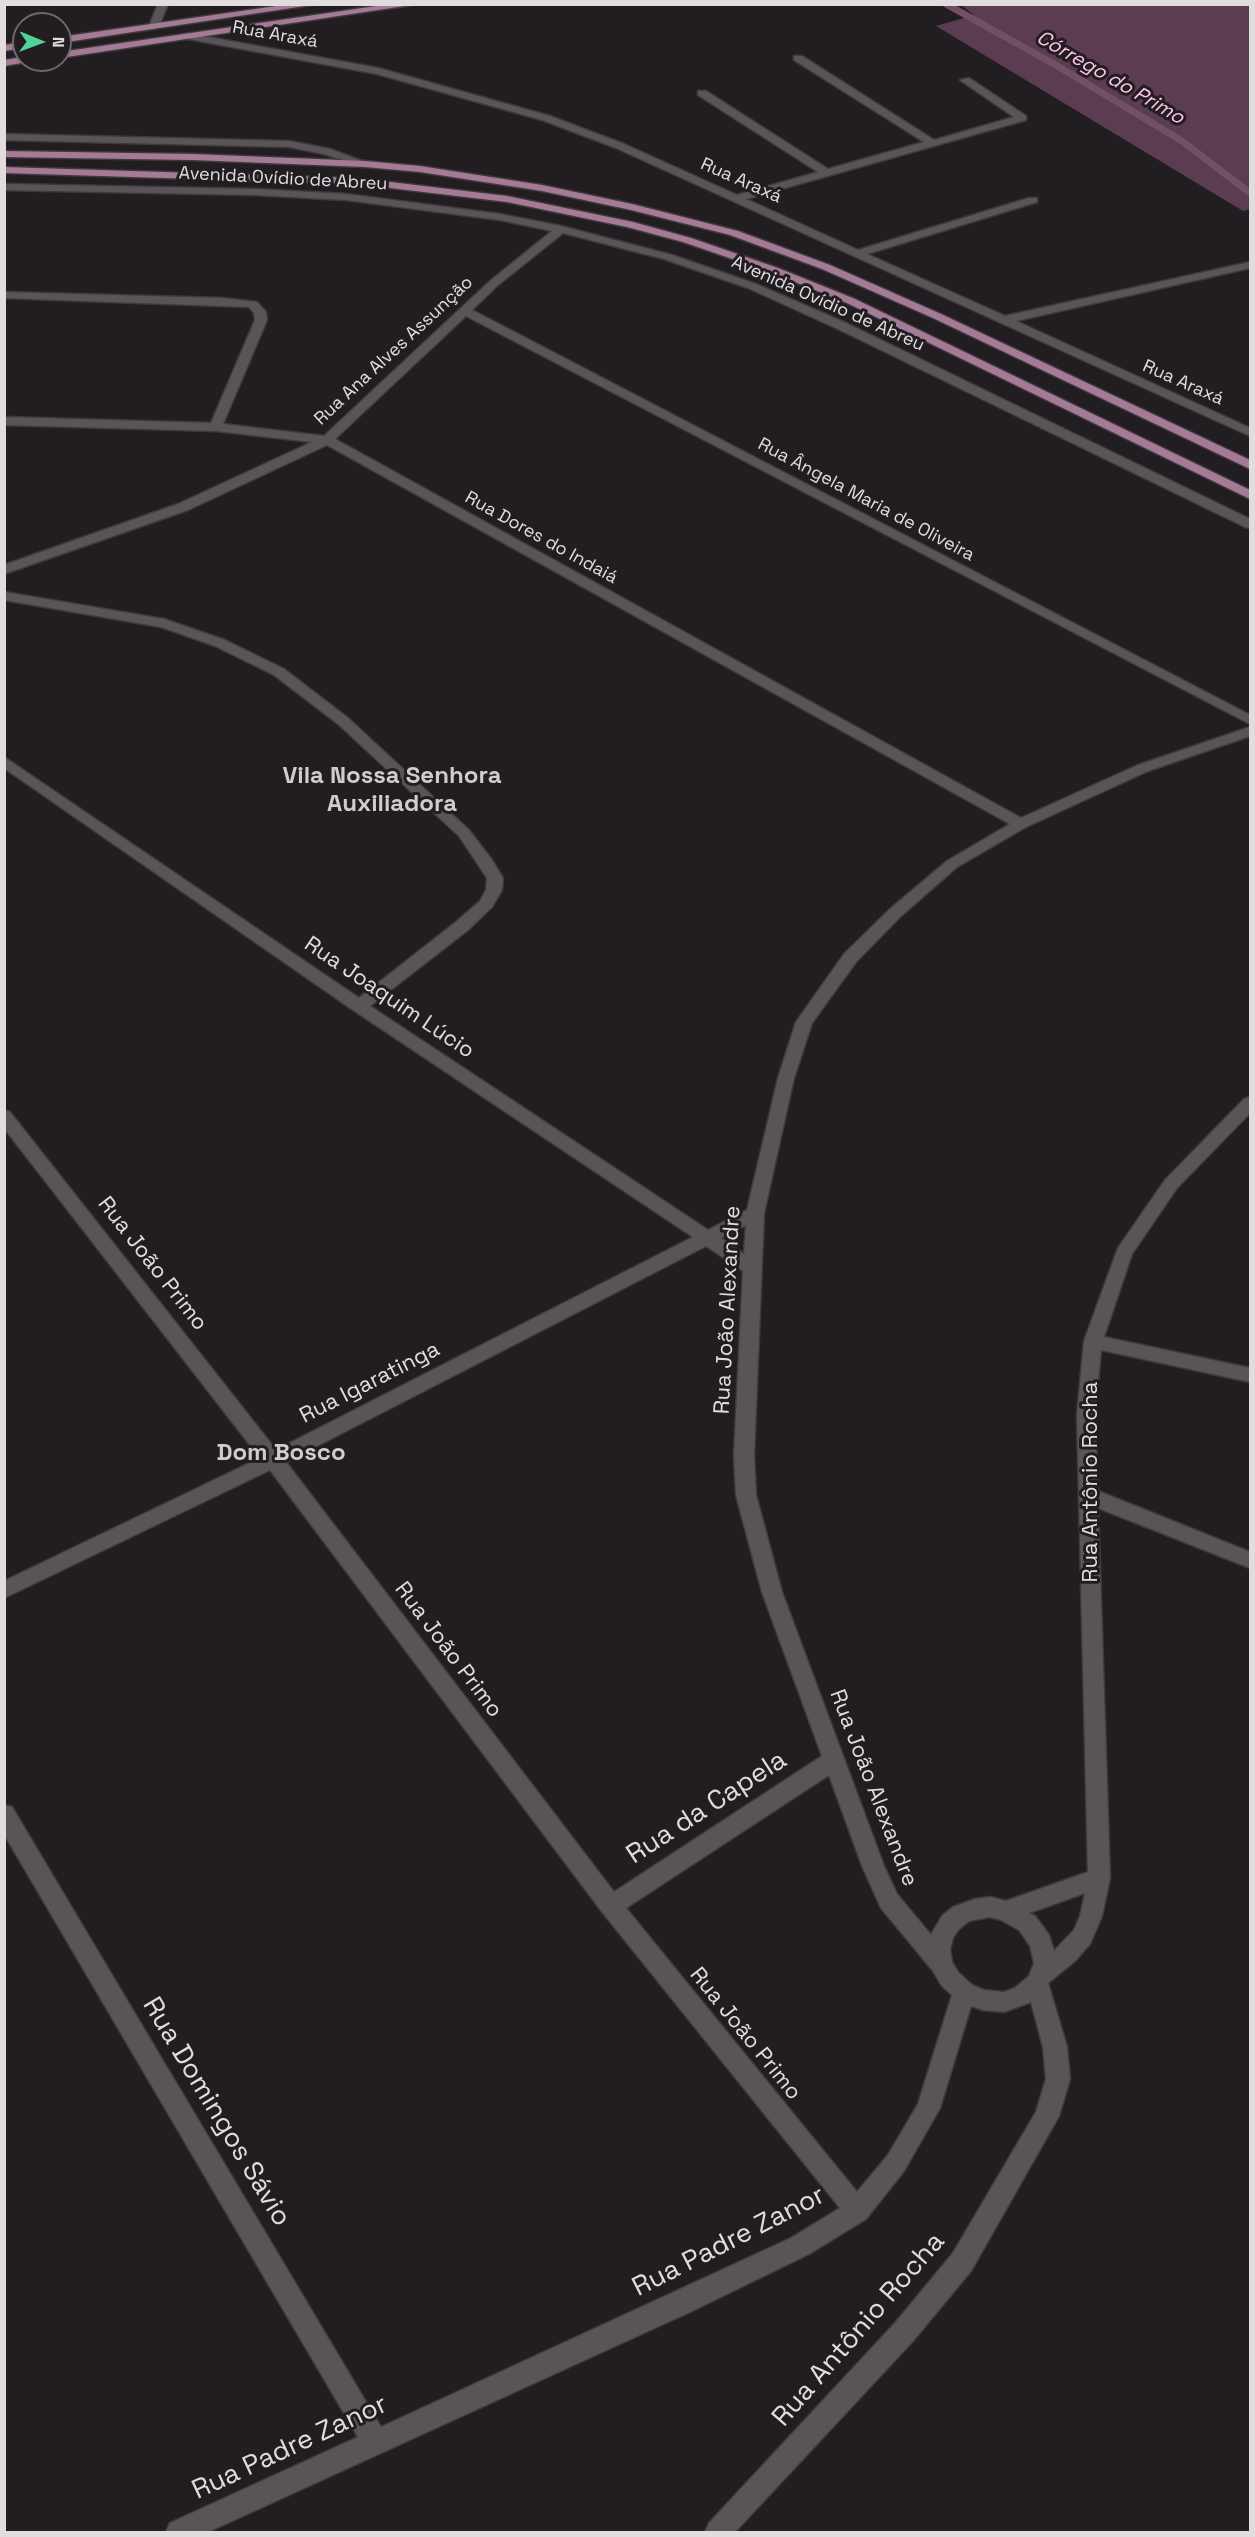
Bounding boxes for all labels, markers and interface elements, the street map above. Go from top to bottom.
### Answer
north arrow [12,12,72,72]
street label: Rua Araxá [231,17,319,53]
water label: Córrego do Primo [1032,26,1188,130]
text: N [48,37,69,48]
street label: Rua Araxá [697,154,785,208]
street label: Avenida Ovídio de Abreu [178,163,388,195]
street label: Avenida Ovídio de Abreu [728,252,928,356]
street label: Rua Ana Alves Assunção [310,272,478,430]
street label: Rua Araxá [1139,356,1227,410]
street label: Rua Ângela Maria de Oliveira [754,434,978,566]
street label: Rua Dores do Indaiá [461,487,621,589]
district label: Vila Nossa Senhora Auxiliadora [282,762,502,818]
street label: Rua Joaquim Lúcio [299,931,479,1065]
street label: Rua João Primo [91,1192,213,1336]
street label: Rua João Alexandre [709,1205,747,1415]
street label: Rua Igaratinga [296,1336,444,1430]
street label: Rua Antônio Rocha [1078,1382,1104,1582]
district label: Dom Bosco [216,1439,346,1467]
street label: Rua João Primo [388,1577,508,1723]
street label: Rua João Alexandre [823,1686,923,1890]
street label: Rua da Capela [621,1744,793,1872]
street label: Rua João Primo [684,1962,806,2106]
street label: Rua Domingos Sávio [135,1992,297,2232]
street label: Rua Padre Zanor [627,2180,831,2304]
street label: Rua Antônio Rocha [766,2226,952,2434]
street label: Rua Padre Zanor [187,2389,393,2507]

